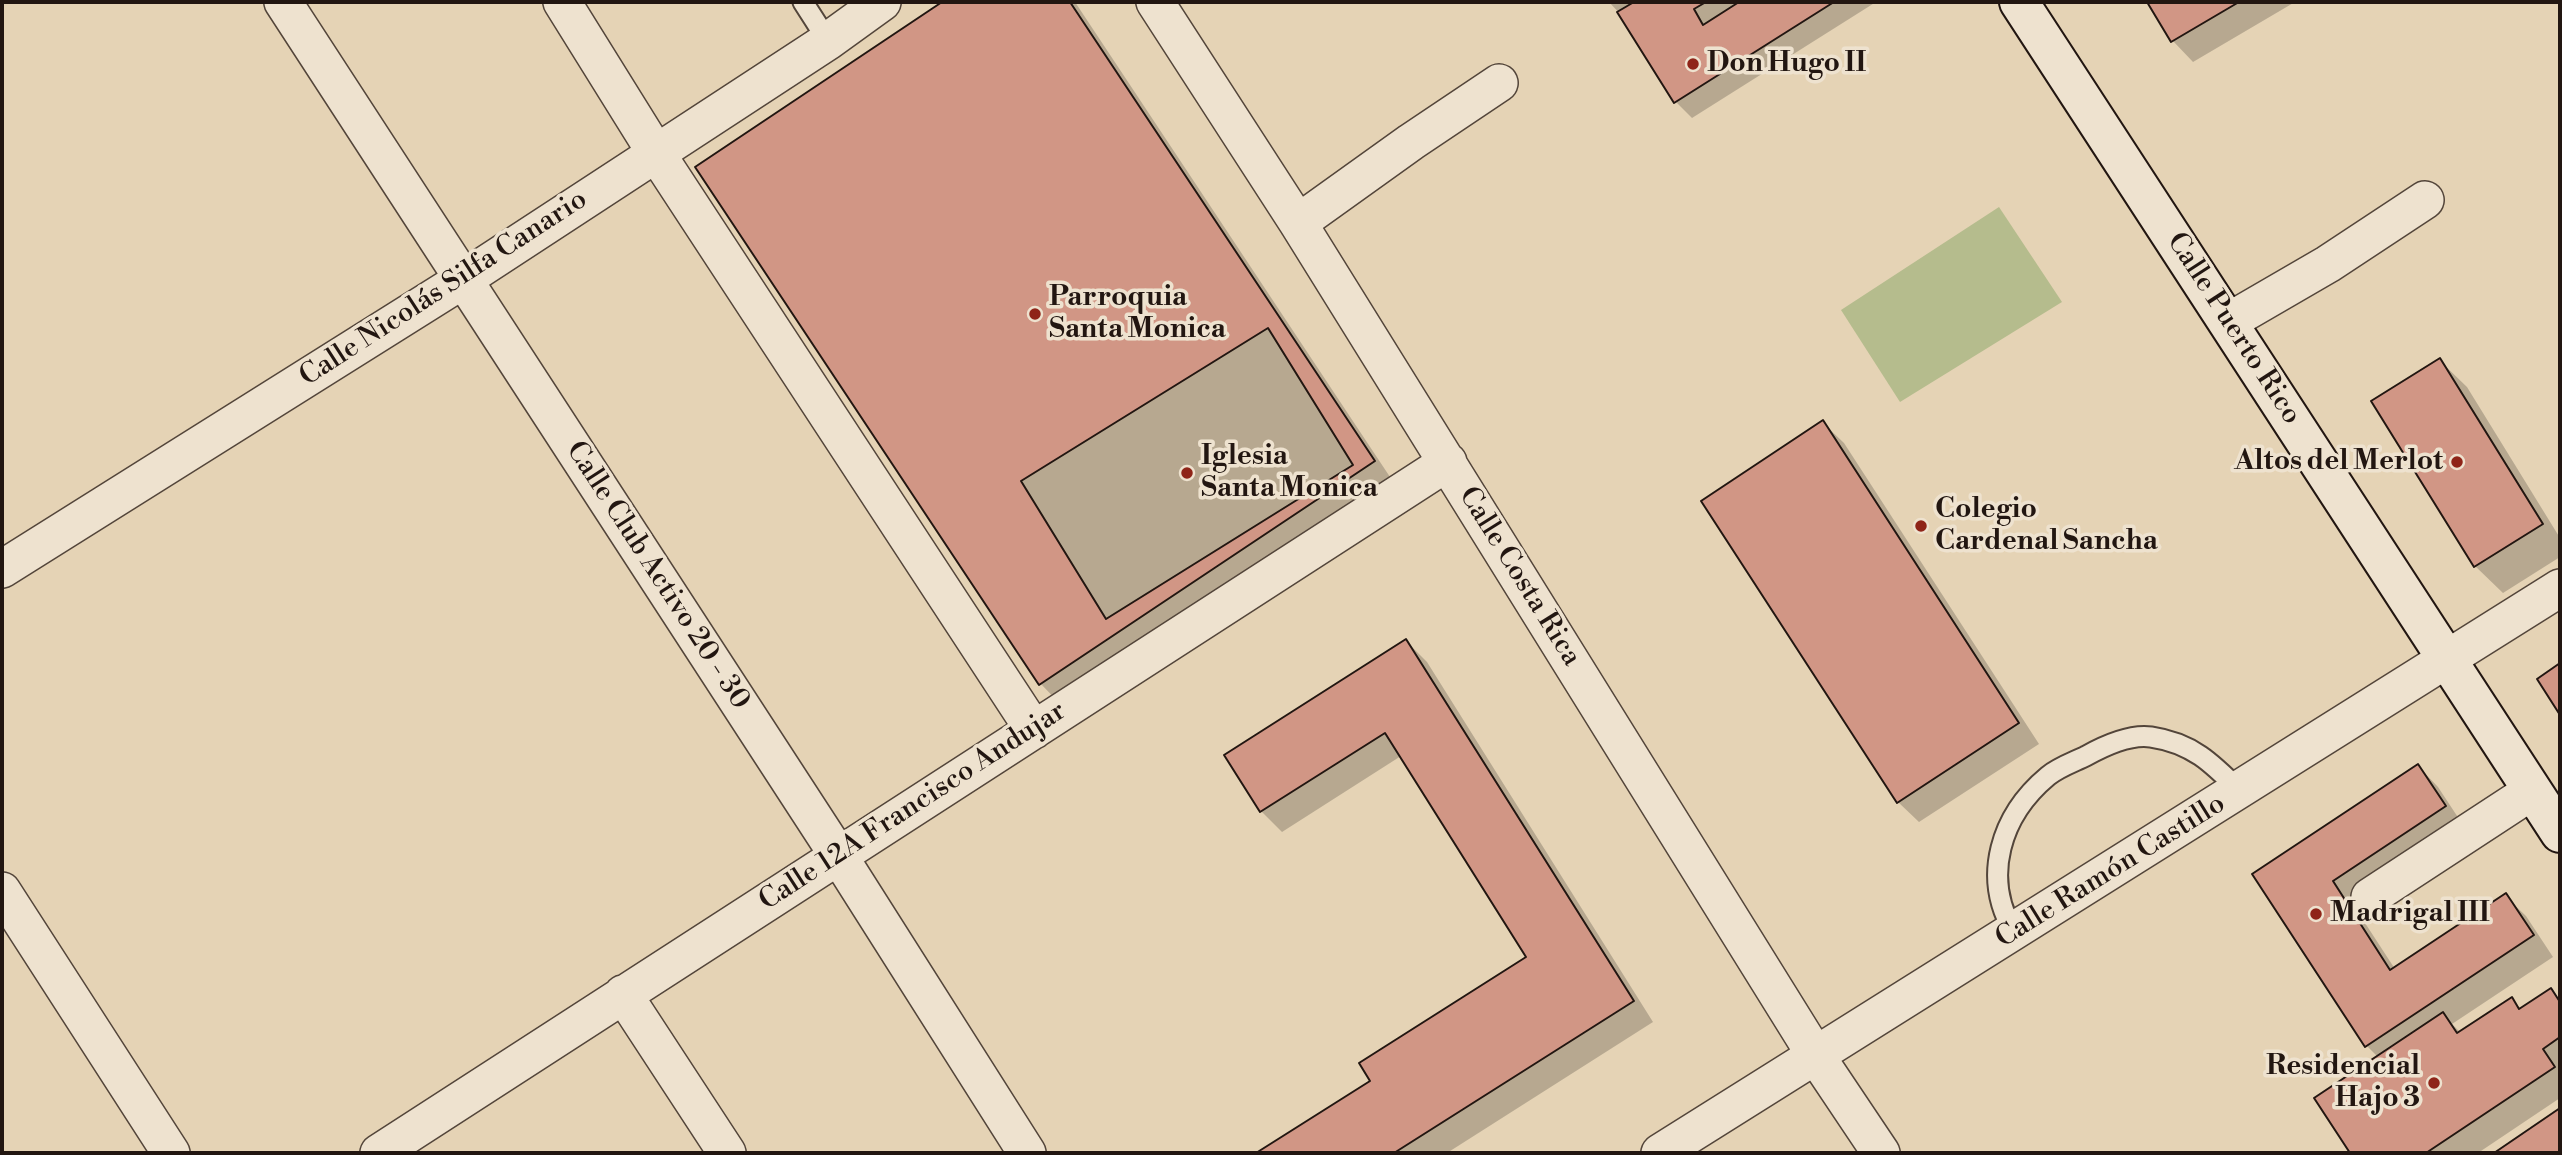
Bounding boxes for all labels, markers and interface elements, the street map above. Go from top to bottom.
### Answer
place label: Don Hugo II [1707,47,1866,81]
marker: Don Hugo II [1685,56,1701,72]
street label: Calle Nicolás Silfa Canario [294,183,594,395]
street label: Calle Puerto Rico [2159,227,2307,431]
place label: Parroquia Santa Monica [1049,281,1226,347]
marker: Parroquia Santa Monica [1027,306,1043,322]
street label: Calle Club Activo 20 - 30 [558,436,756,716]
place label: Iglesia Santa Monica [1201,440,1378,506]
place label: Altos del Merlot [2234,445,2443,479]
marker: Altos del Merlot [2449,454,2465,470]
marker: Iglesia Santa Monica [1179,465,1195,481]
street label: Calle Costa Rica [1451,481,1587,673]
place label: Colegio Cardenal Sancha [1935,493,2158,559]
marker: Colegio Cardenal Sancha [1913,518,1929,534]
street label: Calle 12A Francisco Andujar [753,695,1073,919]
street label: Calle Ramón Castillo [1990,788,2232,956]
place label: Madrigal III [2330,897,2490,931]
marker: Madrigal III [2308,906,2324,922]
place label: Residencial Hajo 3 [2266,1050,2420,1116]
marker: Residencial Hajo 3 [2426,1075,2442,1091]

